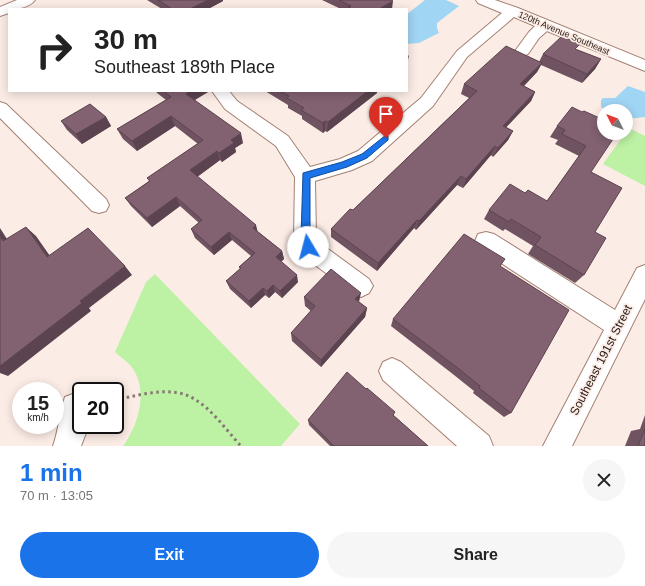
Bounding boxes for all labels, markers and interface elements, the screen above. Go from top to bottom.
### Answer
street label: 120th Avenue Southeast [517,9,611,57]
icon: right [28,24,80,76]
text: 30 m [94,24,158,55]
text: Southeast 189th Place [94,57,275,77]
pin [369,97,403,138]
icon: arrive [375,103,397,125]
north arrow [597,104,633,140]
map controls [597,104,633,140]
position arrow [287,226,329,268]
street label: Southeast 191st Street [567,302,635,418]
speed limit sign: 20 [72,382,124,434]
text: 15 [27,392,49,414]
text: km/h [27,412,49,423]
text: 1 min [20,459,83,486]
button: close [583,459,625,501]
text: 70 m · 13:05 [20,488,93,503]
button: Exit [20,532,319,578]
button: Share [327,532,625,578]

